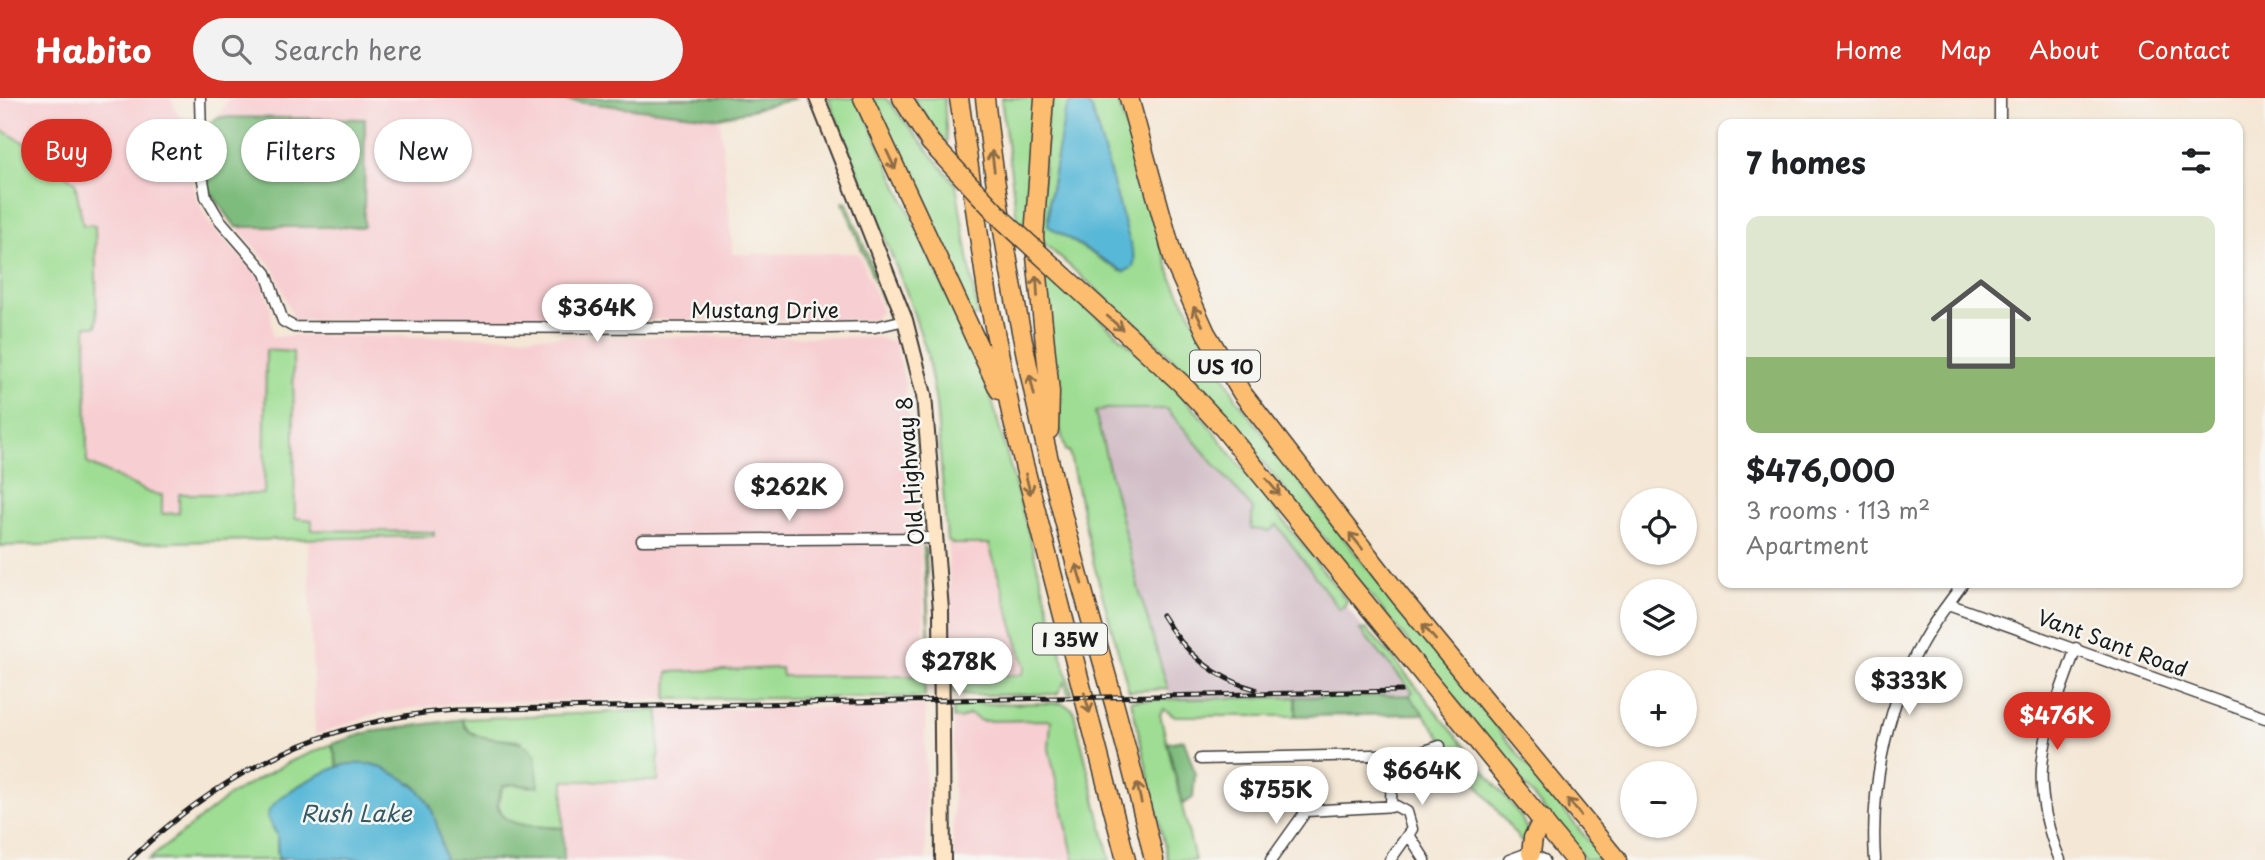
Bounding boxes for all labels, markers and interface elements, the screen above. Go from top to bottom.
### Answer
search box [193,18,683,81]
text: Habito [35,24,151,74]
icon: search [217,30,255,68]
text: Search here [273,30,422,69]
text: Home [1835,31,1902,67]
text: Map [1940,31,1991,67]
text: About [2029,31,2099,67]
text: Contact [2137,31,2230,67]
chip: Buy [21,119,112,182]
chip: Rent [126,119,227,182]
chip: Filters [241,119,360,182]
chip: New [374,119,472,182]
text: 7 homes [1746,139,1866,184]
icon: filters [2177,142,2215,180]
one-way arrow [885,149,898,170]
one-way arrow [986,150,999,173]
icon: home [1918,261,2044,387]
one-way arrow [1031,275,1044,298]
pin: $364K [548,285,646,344]
text: $364K [558,289,636,324]
street label: Mustang Drive [691,293,839,325]
one-way arrow [1190,306,1204,327]
one-way arrow [1106,315,1124,331]
road number: US 10 [1190,350,1260,382]
one-way arrow [1025,374,1038,397]
street label: Old Highway 8 [887,395,931,547]
text: $476,000 [1746,447,1895,492]
pin: $262K [740,464,838,523]
text: $262K [750,468,828,503]
one-way arrow [1022,472,1035,495]
one-way arrow [1265,478,1281,496]
map controls [1620,488,1697,838]
button: locate [1620,488,1697,565]
text: 3 rooms · 113 m² [1746,492,1930,527]
text: Apartment [1746,527,1869,562]
one-way arrow [1348,533,1364,551]
one-way arrow [1072,563,1085,586]
button: layers [1620,579,1697,656]
street label: Vant Sant Road [2033,600,2193,684]
one-way arrow [1421,623,1437,641]
road number: I 35W [1033,624,1107,654]
pin: $278K [910,638,1008,698]
text: $278K [921,643,997,678]
pin: $333K [1860,658,1958,717]
text: $333K [1871,662,1947,697]
button: + [1620,670,1697,747]
one-way arrow [1082,692,1095,714]
pin: $476K [2008,692,2106,752]
text: $476K [2020,697,2094,732]
pin: $664K [1373,748,1471,807]
text: $664K [1383,752,1461,787]
button: − [1620,761,1697,838]
pin: $755K [1227,766,1325,826]
text: $755K [1240,771,1312,806]
one-way arrow [1132,783,1145,805]
water label: Rush Lake [301,795,413,830]
one-way arrow [1566,799,1582,817]

